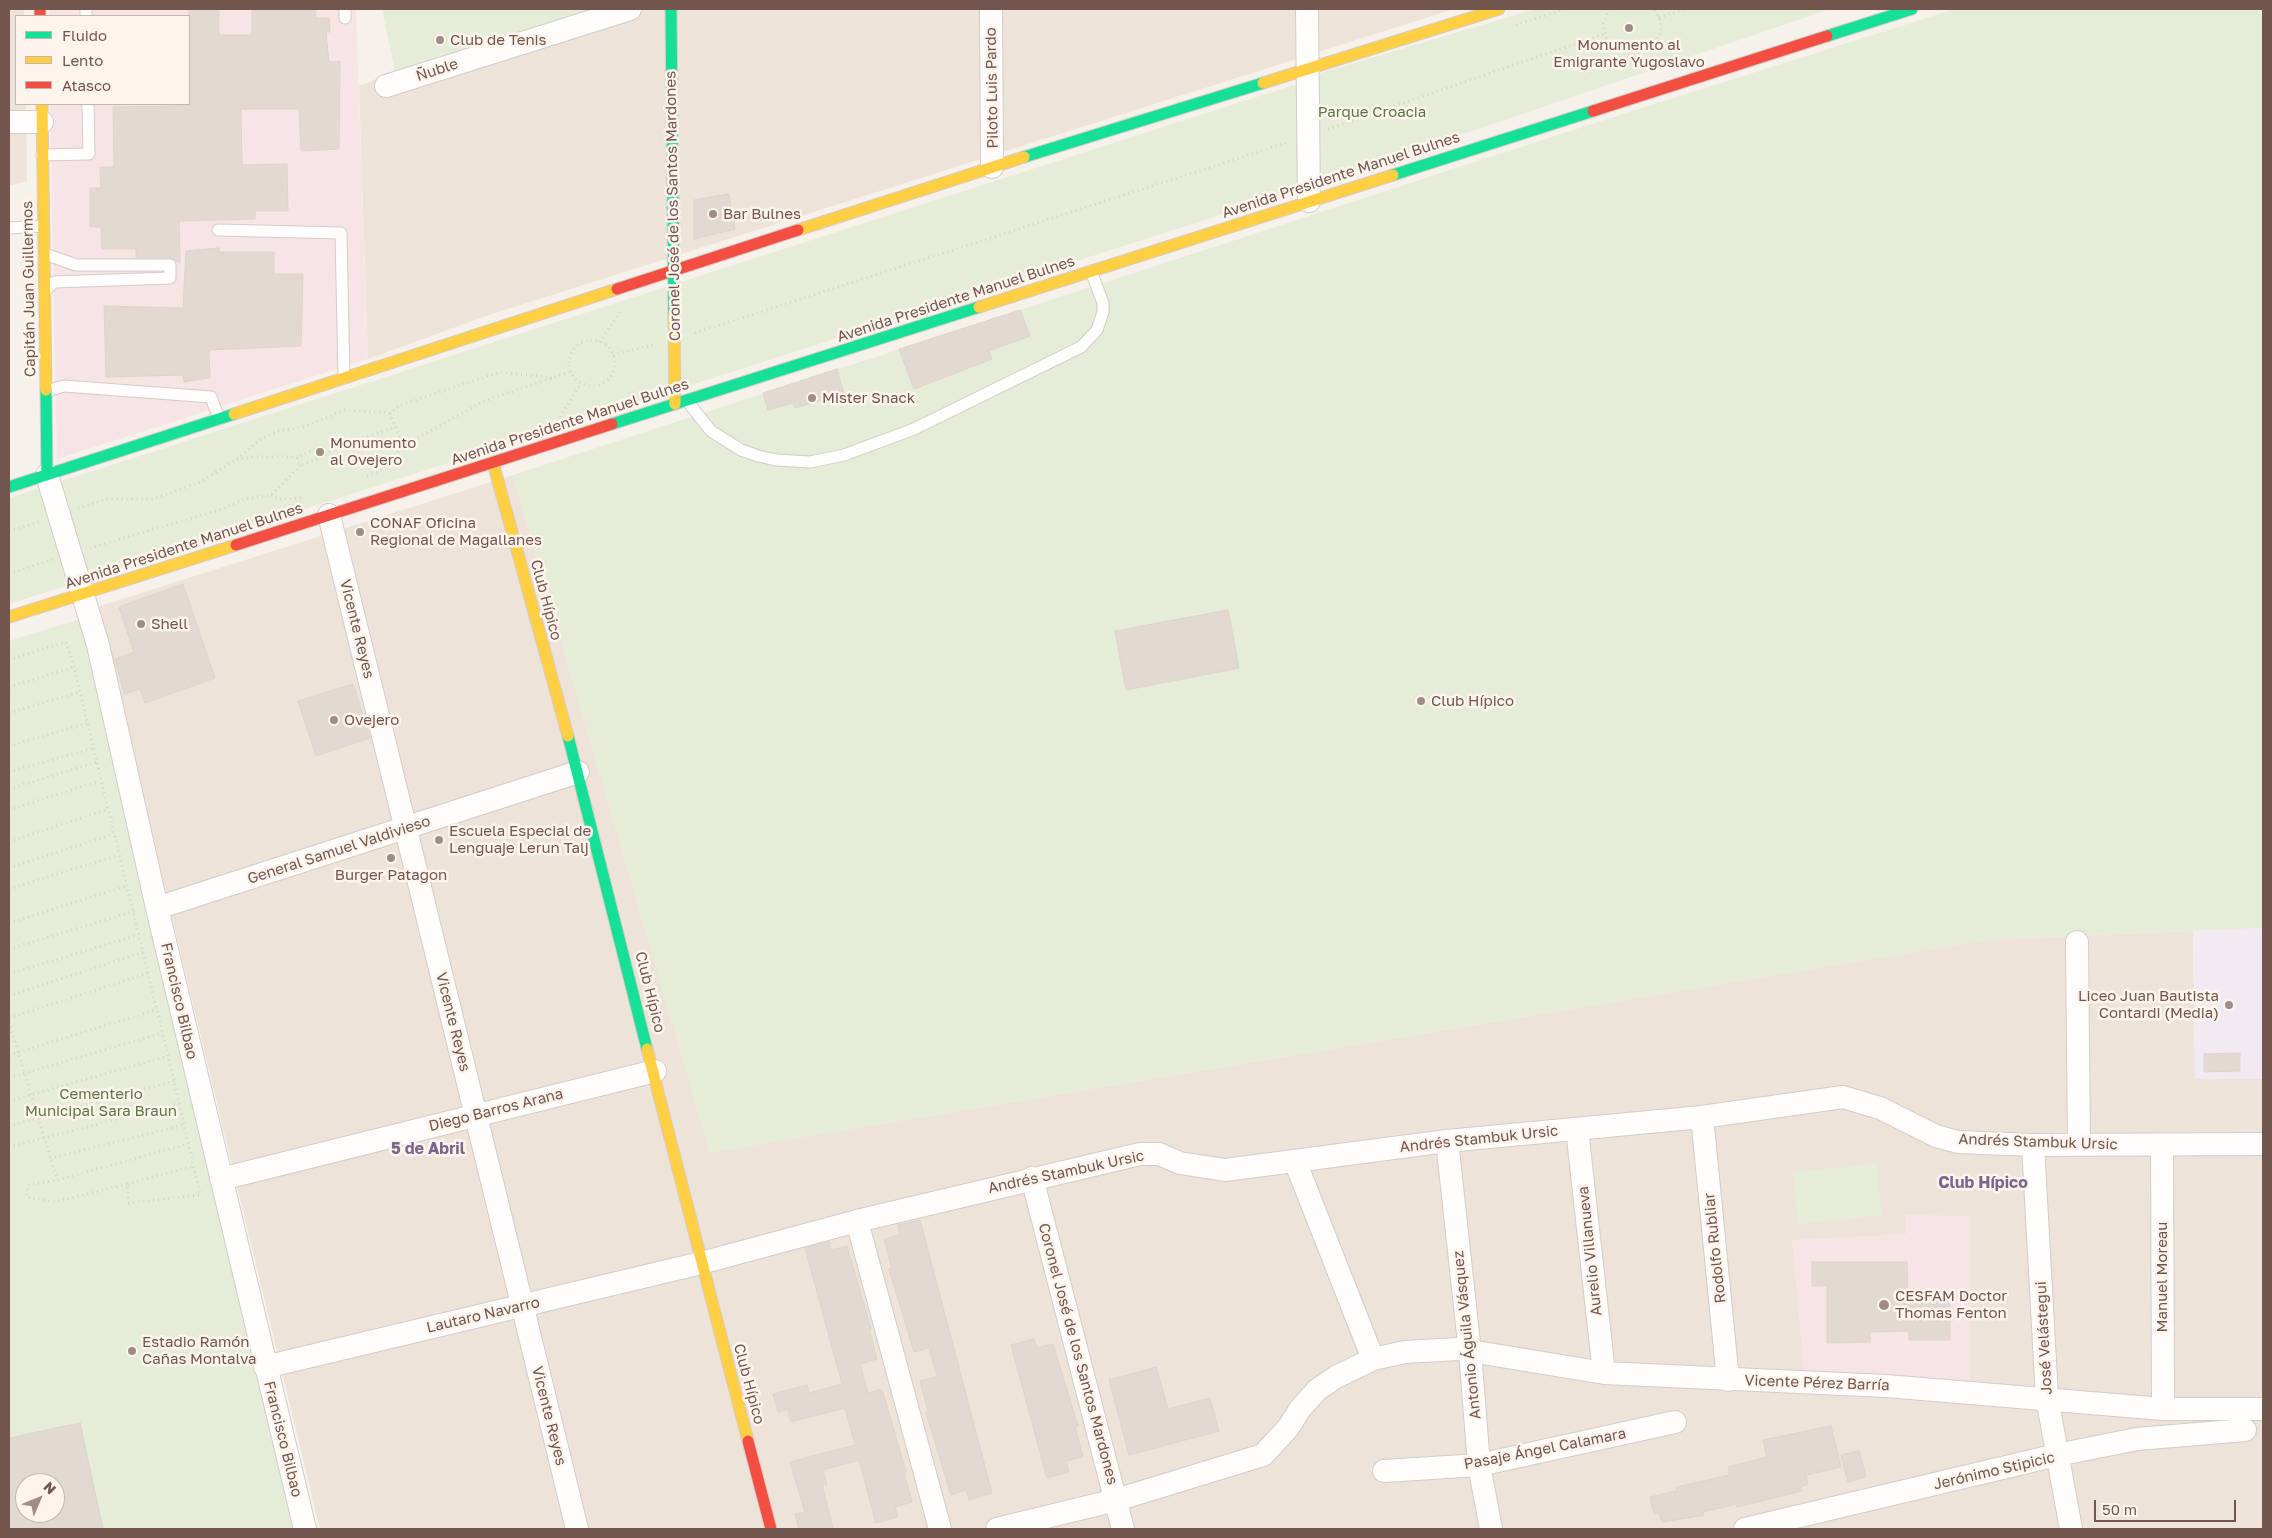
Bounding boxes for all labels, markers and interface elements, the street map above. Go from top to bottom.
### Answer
legend [15,15,190,105]
marker: Monumento al Emigrante Yugoslavo [1623,22,1635,34]
text: Fluido [62,26,107,44]
street label: Piloto Luis Pardo [982,27,1002,149]
place label: Club de Tenis [450,31,547,49]
marker: Club de Tenis [434,34,446,46]
place label: Monumento al Emigrante Yugoslavo [1553,36,1705,71]
text: Lento [62,51,103,69]
street label: Ñuble [414,55,460,85]
street label: Coronel José de los Santos Mardones [662,71,684,341]
text: Atasco [62,76,111,94]
park label: Parque Croacia [1318,103,1426,121]
street label: Avenida Presidente Manuel Bulnes [1220,128,1462,222]
street label: Capitán Juan Guillermos [18,201,40,377]
place label: Bar Bulnes [723,205,801,223]
marker: Bar Bulnes [707,208,719,220]
street label: Avenida Presidente Manuel Bulnes [835,252,1077,346]
street label: Avenida Presidente Manuel Bulnes [449,375,691,469]
place label: Mister Snack [822,389,915,407]
marker: Mister Snack [806,392,818,404]
place label: Monumento al Ovejero [330,434,416,469]
marker: Monumento al Ovejero [314,446,326,458]
street label: Avenida Presidente Manuel Bulnes [63,499,305,593]
place label: CONAF Oficina Regional de Magallanes [370,514,542,549]
marker: CONAF Oficina Regional de Magallanes [354,526,366,538]
street label: Club Hípico [527,558,565,642]
street label: Vicente Reyes [336,577,378,681]
place label: Shell [151,615,188,633]
marker: Shell [135,618,147,630]
place label: Club Hípico [1431,692,1514,710]
marker: Club Hípico [1415,695,1427,707]
place label: Ovejero [344,711,399,729]
marker: Ovejero [328,714,340,726]
street label: General Samuel Valdivieso [245,812,433,888]
place label: Escuela Especial de Lenguaje Lerun Talj [449,822,591,857]
marker: Escuela Especial de Lenguaje Lerun Talj [433,834,445,846]
marker: Burger Patagon [385,852,397,864]
place label: Burger Patagon [335,866,447,884]
street label: Francisco Bilbao [157,941,201,1061]
street label: Club Hípico [631,950,669,1034]
street label: Vicente Reyes [432,970,474,1074]
place label: Liceo Juan Bautista Contardi (Media) [2078,987,2219,1022]
marker: Liceo Juan Bautista Contardi (Media) [2223,999,2235,1011]
park label: Cementerio Municipal Sara Braun [25,1085,177,1120]
street label: Diego Barros Arana [427,1085,565,1135]
street label: Andrés Stambuk Ursic [1399,1122,1559,1156]
street label: Andrés Stambuk Ursic [1958,1130,2118,1154]
district label: 5 de Abril [391,1139,465,1159]
street label: Andrés Stambuk Ursic [986,1147,1146,1197]
district label: Club Hípico [1938,1173,2028,1193]
street label: Aurelio Villanueva [1574,1185,1606,1317]
street label: Rodolfo Rubliar [1700,1192,1730,1304]
street label: Coronel José de los Santos Mardones [1034,1221,1122,1487]
street label: Manuel Moreau [2153,1222,2171,1332]
street label: Antonio Águila Vásquez [1449,1250,1485,1420]
street label: José Velástegui [2032,1281,2056,1395]
place label: CESFAM Doctor Thomas Fenton [1895,1287,2007,1322]
street label: Lautaro Navarro [425,1293,541,1337]
marker: CESFAM Doctor Thomas Fenton [1877,1298,1891,1312]
place label: Estadio Ramón Cañas Montalva [142,1333,256,1368]
street label: Club Hípico [730,1342,768,1426]
marker: Estadio Ramón Cañas Montalva [126,1345,138,1357]
street label: Vicente Reyes [528,1364,570,1468]
street label: Vicente Pérez Barría [1744,1371,1890,1395]
street label: Francisco Bilbao [260,1379,306,1499]
street label: Pasaje Ángel Calamara [1462,1424,1628,1474]
street label: Jerónimo Stipicic [1932,1448,2056,1494]
north arrow [15,1473,65,1523]
text: N [40,1478,60,1498]
scale bar [2097,1490,2240,1522]
text: 50 m [2102,1500,2137,1518]

